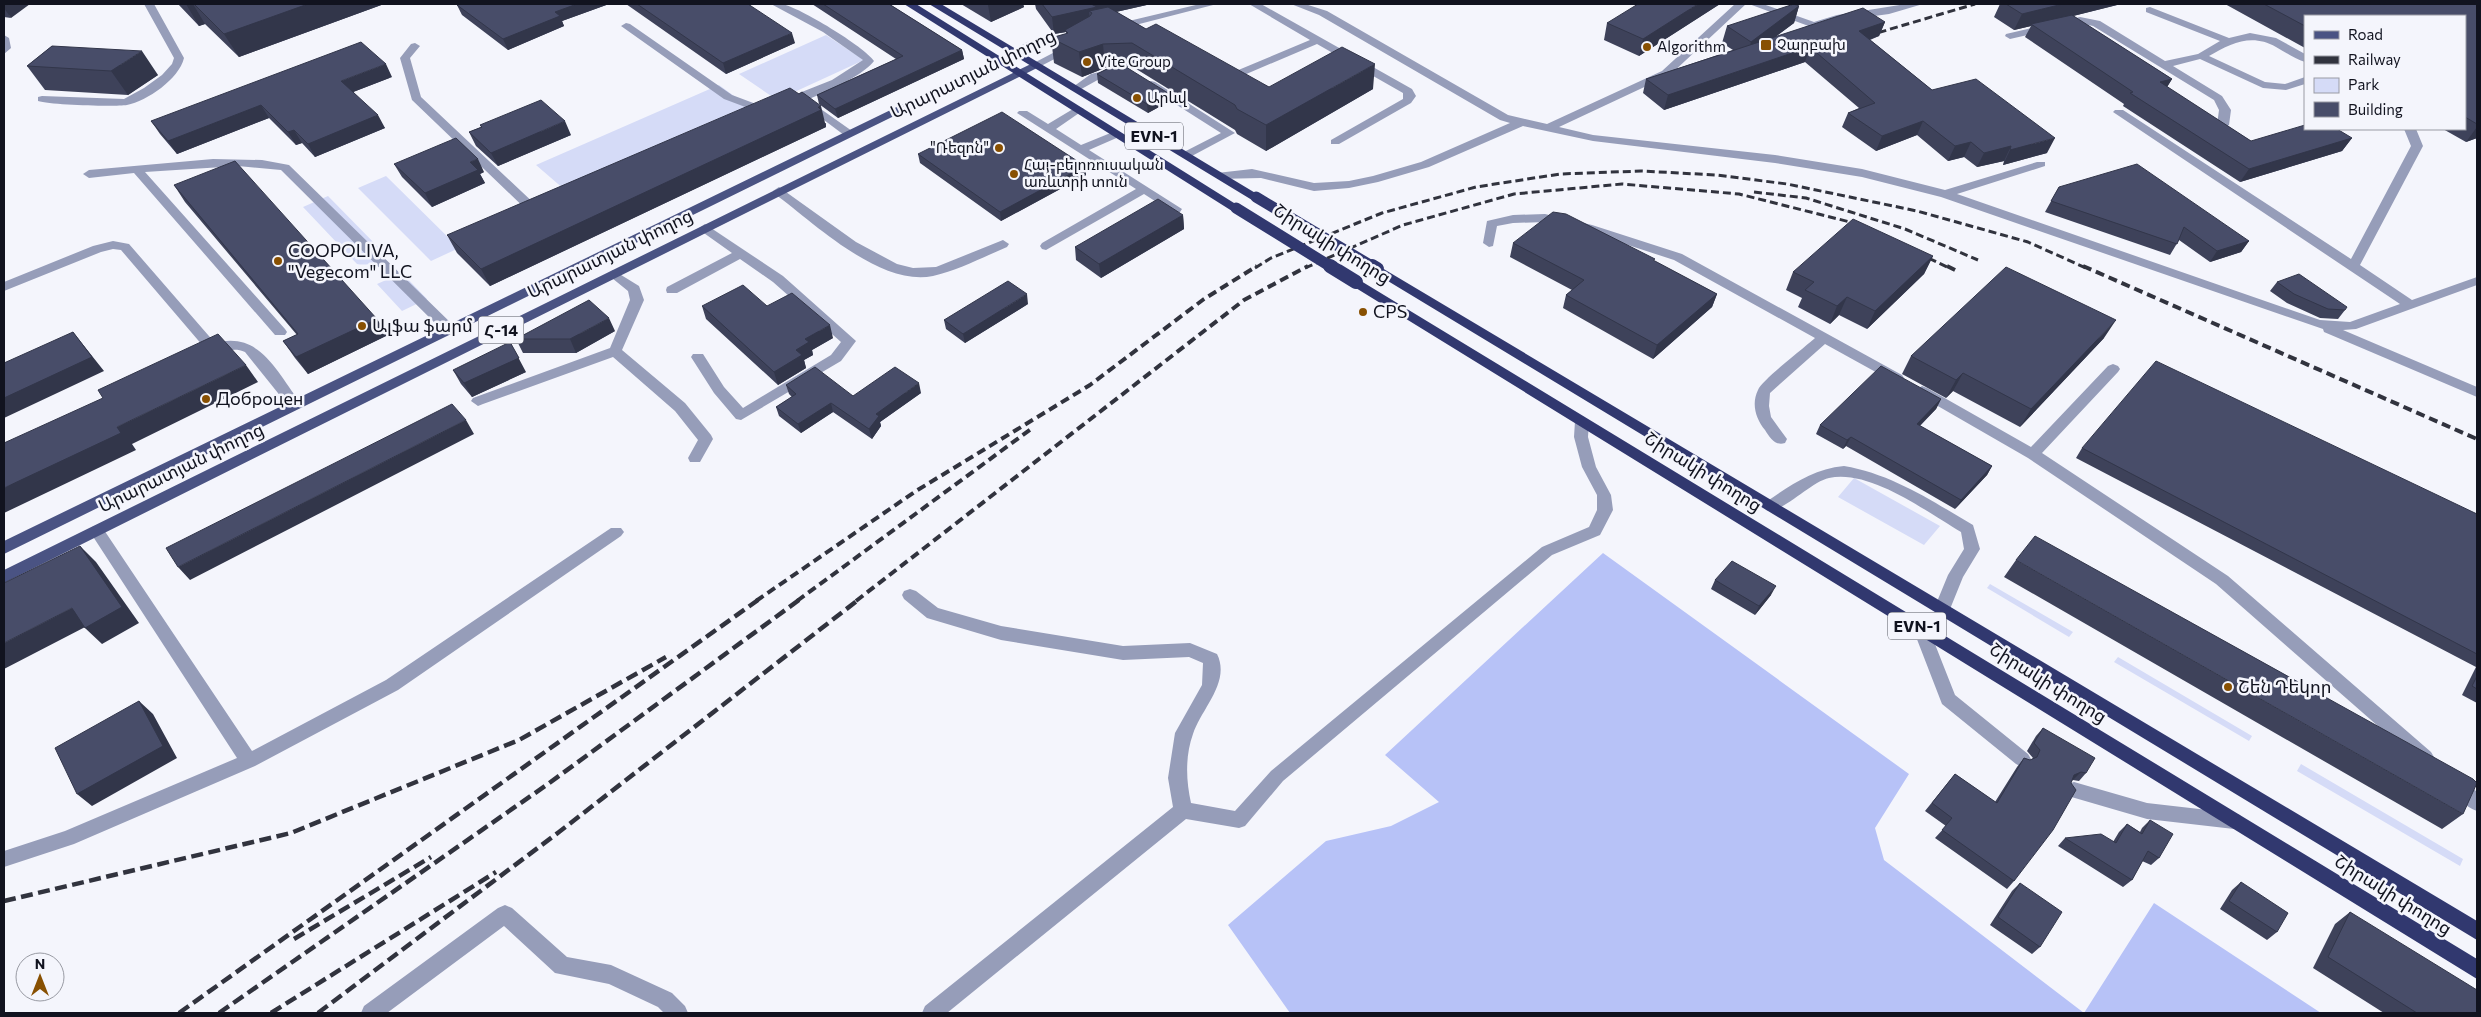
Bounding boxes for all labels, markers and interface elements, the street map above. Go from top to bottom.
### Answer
legend [2304,15,2466,130]
street label: Արարատյան փողոց [886,23,1059,123]
text: Road [2348,25,2383,43]
place label: Չարբախ [1777,35,1846,54]
place label: Algorithm [1657,37,1726,55]
marker: Չարբախ [1759,38,1773,52]
marker: Algorithm [1641,41,1653,53]
text: Railway [2348,50,2401,68]
place label: Vite Group [1097,52,1171,70]
marker: Vite Group [1081,56,1093,68]
text: Park [2348,75,2379,93]
place label: Արևվ [1147,88,1188,107]
marker: Արևվ [1131,92,1143,104]
text: Building [2348,100,2403,118]
road number: EVN-1 [1125,122,1183,150]
place label: "Ռեզոն" [930,138,989,157]
marker: "Ռեզոն" [993,142,1005,154]
place label: Հայ-բելոռուսական առևտրի տուն [1024,155,1164,191]
marker: Հայ-բելոռուսական առևտրի տուն [1008,168,1020,180]
street label: Շիրակի փողոց [1270,198,1395,288]
street label: Արարատյան փողոց [523,203,696,303]
place label: COOPOLIVA, "Vegecom" LLC [288,239,412,282]
marker: COOPOLIVA, "Vegecom" LLC [272,255,284,267]
place label: CPS [1373,300,1407,322]
marker: CPS [1357,306,1369,318]
place label: Ալֆա ֆարմ [372,314,473,336]
road number: Հ-14 [478,316,524,344]
marker: Ալֆա ֆարմ [356,320,368,332]
place label: Доброцен [216,387,303,409]
marker: Доброцен [200,393,212,405]
street label: Արարատյան փողոց [94,417,267,517]
street label: Շիրակի փողոց [1641,426,1766,516]
road number: EVN-1 [1888,612,1946,640]
street label: Շիրակի փողոց [1986,637,2111,727]
place label: Շեն Դեկոր [2238,675,2331,697]
marker: Շեն Դեկոր [2222,681,2234,693]
street label: Շիրակի փողոց [2331,849,2456,939]
north arrow [15,952,65,1002]
text: N [35,955,45,972]

